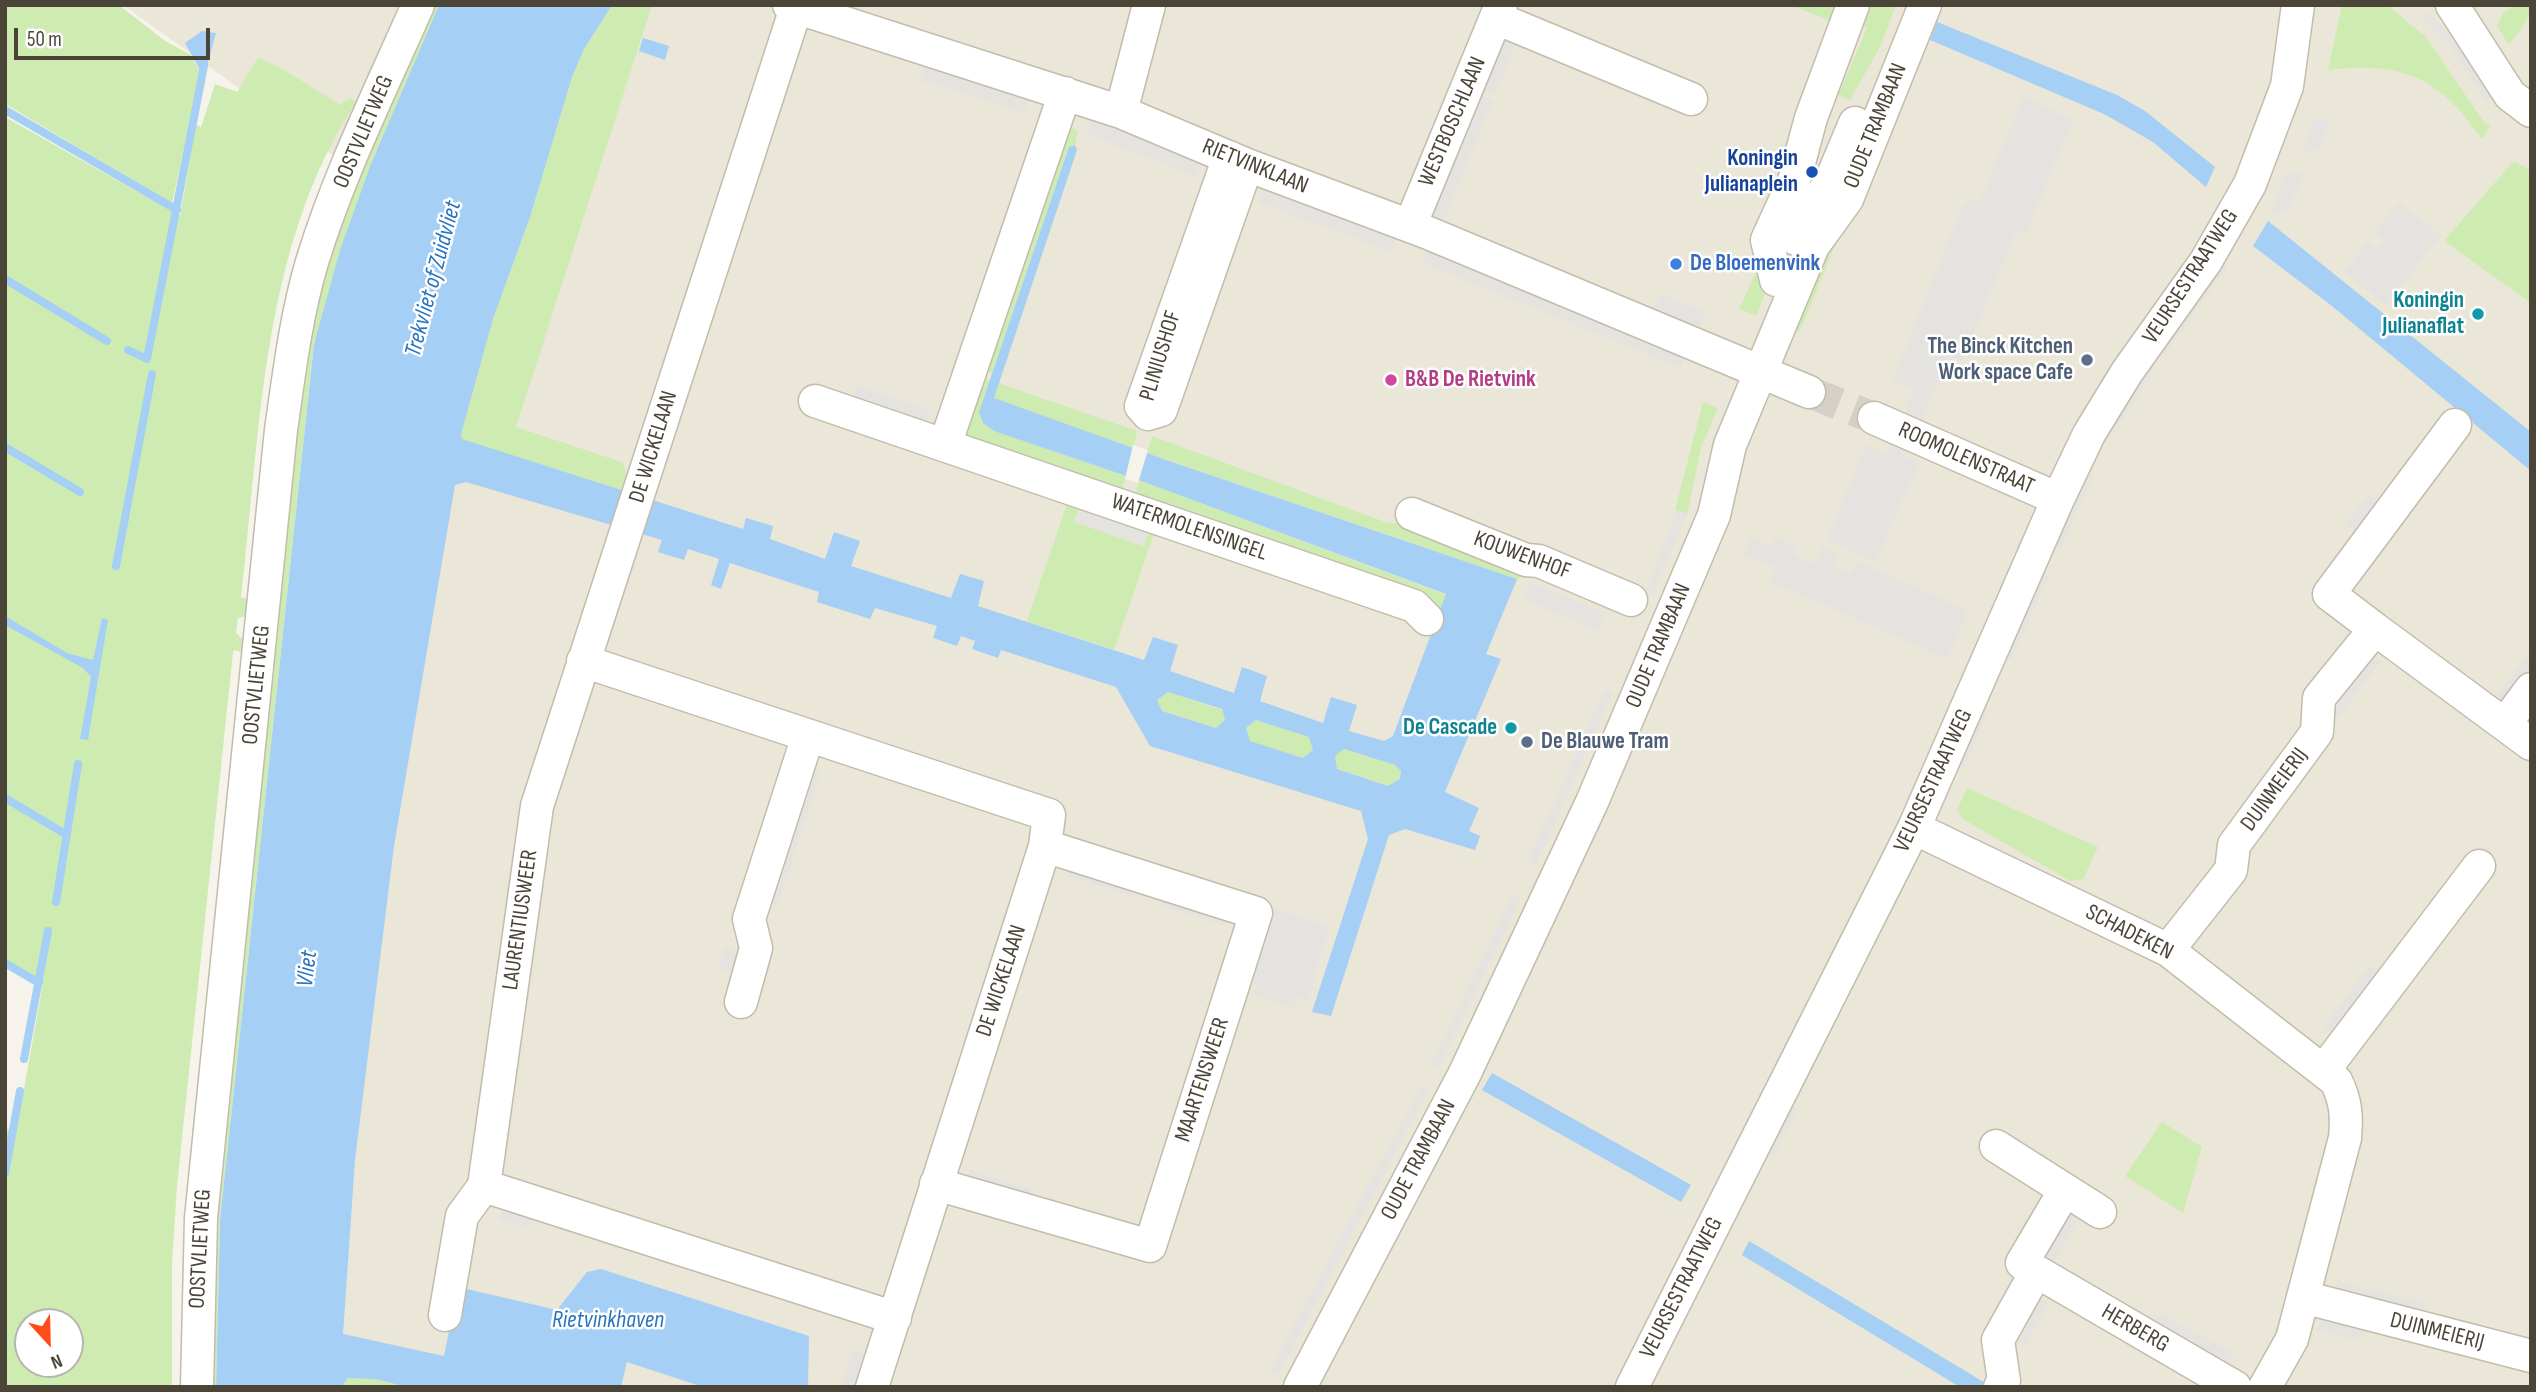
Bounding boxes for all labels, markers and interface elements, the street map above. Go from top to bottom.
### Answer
scale bar [18,14,214,58]
text: 50 m [27,27,62,52]
street label: WESTBOSCHLAAN [1413,53,1493,191]
street label: OUDE TRAMBAAN [1838,59,1914,193]
street label: OOSTVLIETWEG [328,71,400,193]
street label: RIETVINKLAAN [1198,133,1312,201]
place label: Koningin Julianaplein [1705,145,1798,199]
marker: Koningin Julianaplein [1804,164,1820,180]
water label: Trekvliet of Zuidvliet [399,198,469,360]
street label: VEURSESTRAATWEG [2137,205,2245,349]
place label: De Bloemenvink [1690,250,1820,278]
marker: De Bloemenvink [1668,256,1684,272]
place label: Koningin Julianaflat [2382,287,2464,341]
marker: Koningin Julianaflat [2470,306,2486,322]
street label: PLINIUSHOF [1134,308,1188,404]
place label: The Binck Kitchen Work space Cafe [1927,333,2073,387]
marker: The Binck Kitchen Work space Cafe [2079,352,2095,368]
place label: B&B De Rietvink [1405,366,1536,394]
marker: B&B De Rietvink [1383,372,1399,388]
street label: DE WICKELAAN [624,388,684,506]
street label: ROOMOLENSTRAAT [1894,417,2038,501]
street label: WATERMOLENSINGEL [1107,488,1271,568]
street label: KOUWENHOF [1470,526,1574,586]
street label: OUDE TRAMBAAN [1620,580,1698,712]
street label: OOSTVLIETWEG [237,624,277,746]
street label: VEURSESTRAATWEG [1889,705,1979,857]
place label: De Cascade [1403,714,1497,742]
marker: De Cascade [1503,720,1519,736]
place label: De Blauwe Tram [1541,728,1669,756]
marker: De Blauwe Tram [1519,734,1535,750]
street label: DUINMEIERIJ [2236,743,2314,837]
street label: LAURENTIUSWEER [497,848,545,992]
street label: SCHADEKEN [2081,899,2177,967]
street label: DE WICKELAAN [971,922,1033,1040]
water label: Vliet [291,949,325,989]
street label: MAARTENSWEER [1170,1014,1236,1146]
street label: OUDE TRAMBAAN [1376,1095,1462,1225]
street label: OOSTVLIETWEG [184,1188,218,1310]
street label: VEURSESTRAATWEG [1635,1213,1729,1363]
street label: HERBERG [2096,1299,2174,1359]
water label: Rietvinkhaven [552,1307,664,1335]
street label: DUINMEIERIJ [2387,1307,2487,1357]
north arrow [14,1308,84,1378]
text: N [47,1349,65,1374]

